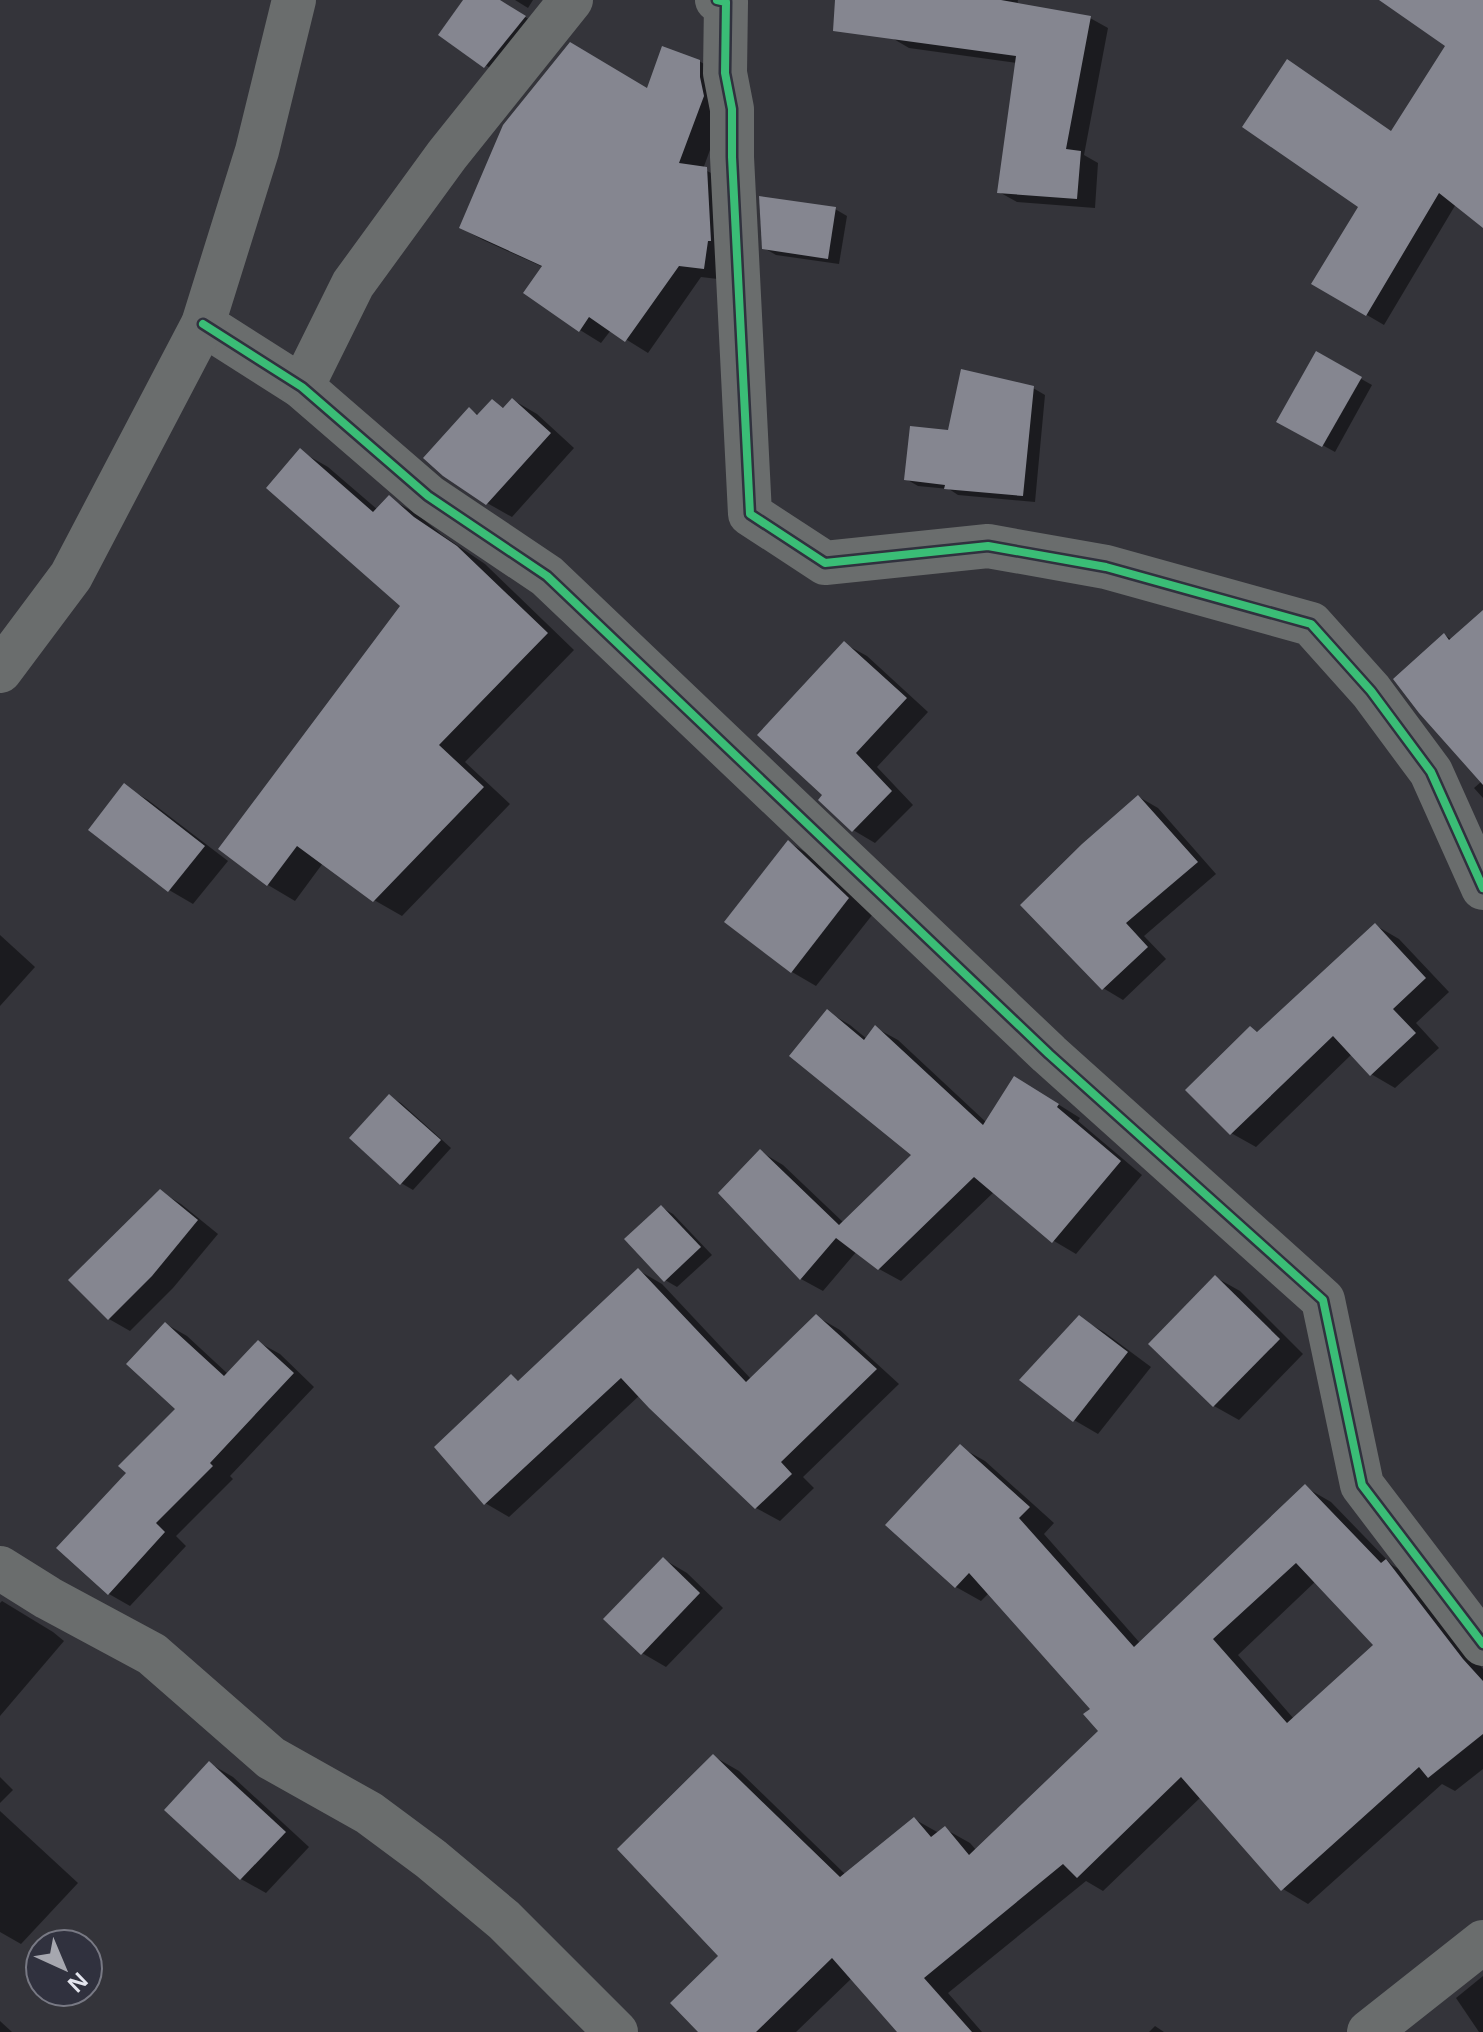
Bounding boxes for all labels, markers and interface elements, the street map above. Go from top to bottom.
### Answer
north arrow [24,1928,104,2008]
text: N [62,1966,95,2000]

